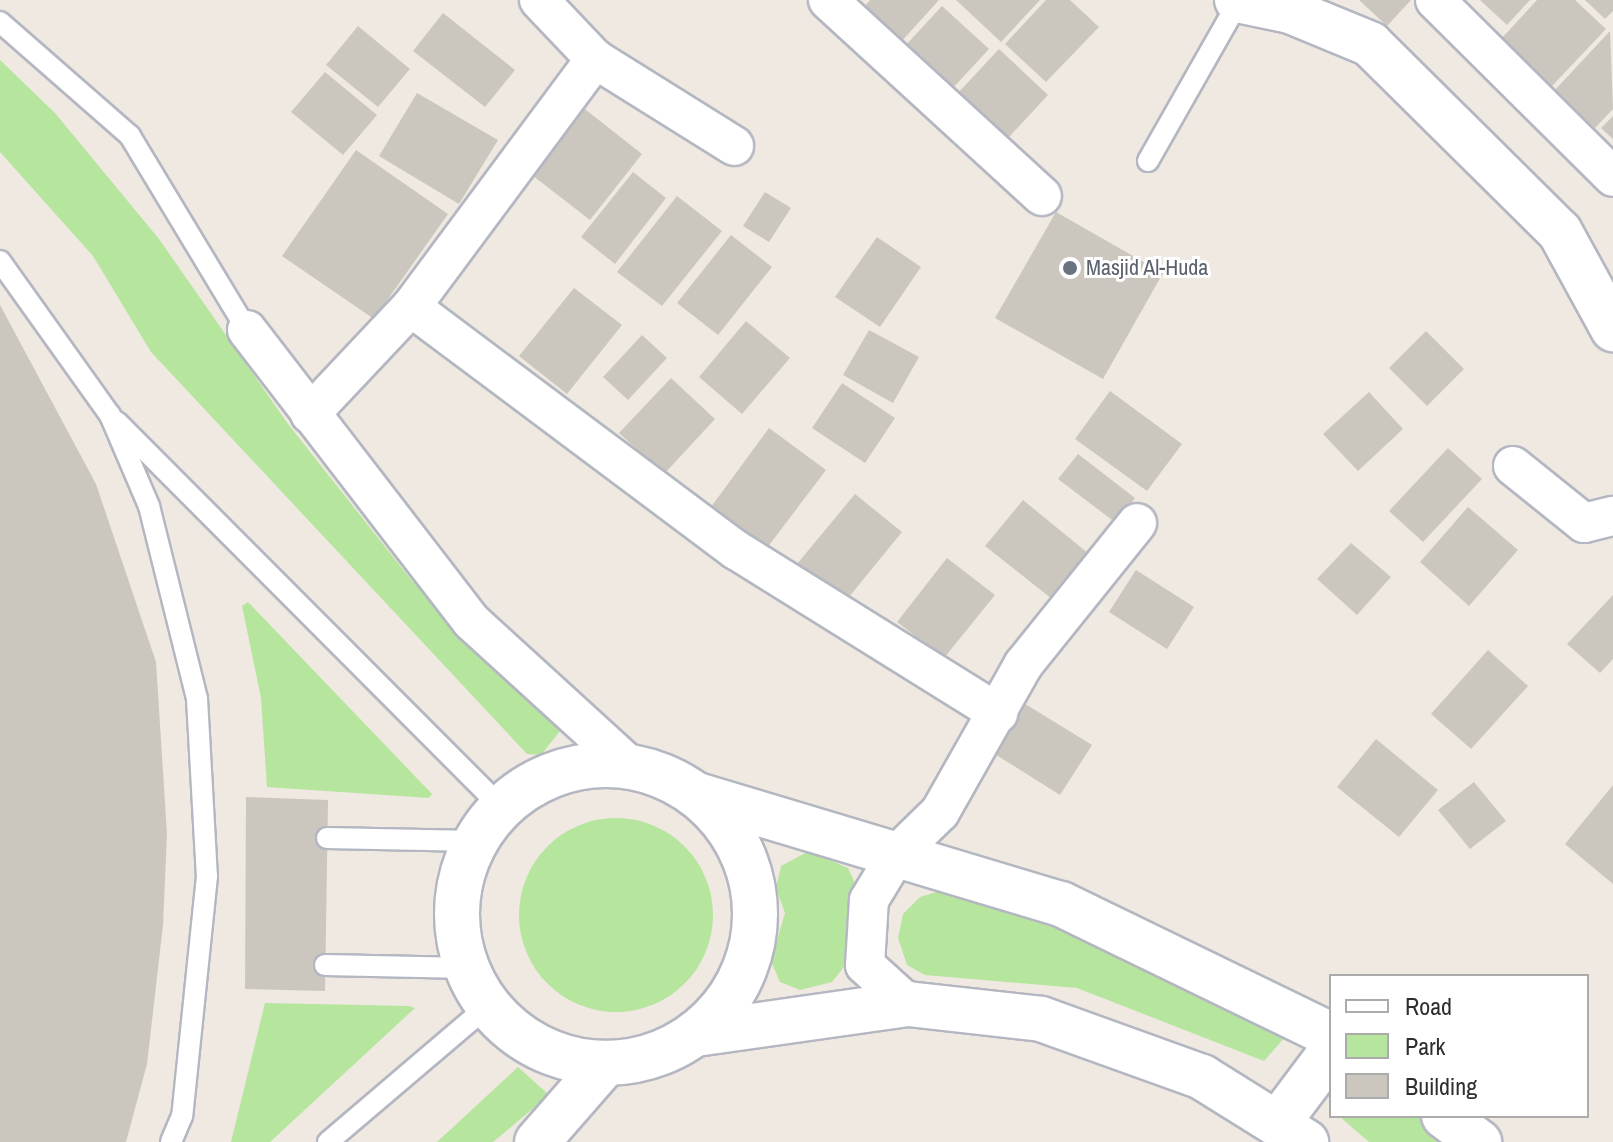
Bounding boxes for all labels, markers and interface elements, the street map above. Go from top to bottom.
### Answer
place label: Masjid Al-Huda [1086,255,1209,281]
marker: Masjid Al-Huda [1061,259,1079,277]
legend [1329,974,1589,1118]
text: Road [1405,990,1452,1022]
text: Park [1405,1030,1445,1062]
text: Building [1405,1070,1477,1102]

